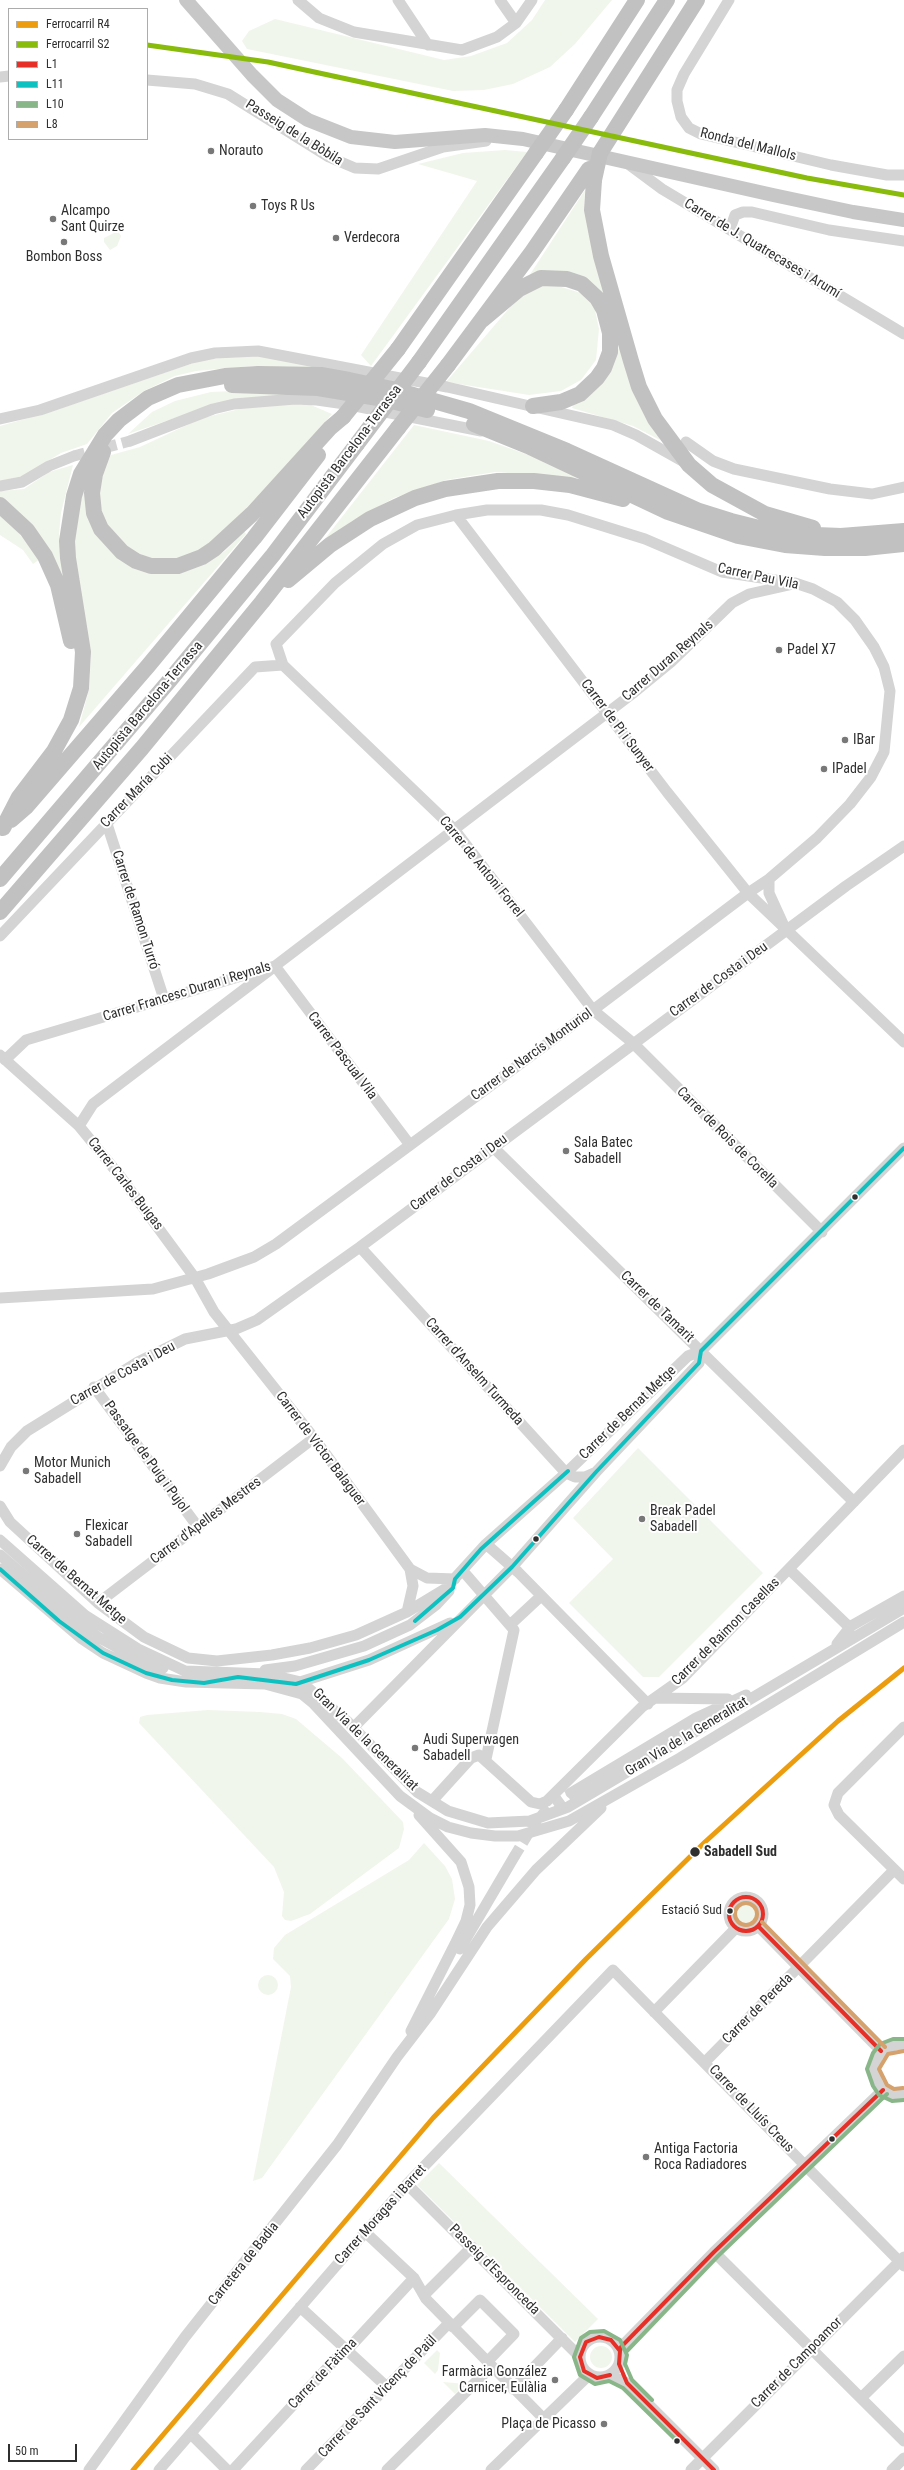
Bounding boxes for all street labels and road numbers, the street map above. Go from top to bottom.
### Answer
street label: Passeig de la Bòbila [242,96,346,170]
street label: Ronda del Mallols [698,125,798,165]
street label: Carrer de J. Quatrecases i Arumí [681,196,843,302]
street label: Autopista Barcelona-Terrassa [294,382,406,522]
street label: Carrer Pau Vila [716,560,800,594]
street label: Carrer Duran Reynals [619,617,717,705]
street label: Autopista Barcelona-Terrassa [89,638,207,774]
street label: Carrer de Pi i Sunyer [577,676,657,776]
street label: Carrer María Cubi [97,750,177,832]
street label: Carrer de Antoni Forrel [435,813,527,921]
street label: Carrer de Ramon Turró [108,848,162,972]
street label: Carrer de Costa i Deu [667,939,771,1021]
street label: Carrer Francesc Duran i Reynals [101,958,273,1026]
street label: Carrer de Narcís Monturiol [468,1005,596,1105]
street label: Carrer Pascual Vila [304,1009,380,1103]
street label: Carrer de Rois de Corella [673,1084,781,1192]
street label: Carrer de Costa i Deu [407,1131,511,1215]
street label: Carrer Carles Buigas [84,1134,166,1234]
street label: Carrer de Tamarit [617,1268,697,1346]
street label: Carrer d'Anselm Turmeda [421,1315,527,1429]
street label: Carrer de Costa i Deu [68,1338,178,1410]
street label: Carrer de Bernat Metge [576,1363,680,1463]
street label: Carrer de Víctor Balaguer [272,1389,368,1509]
street label: Passatge de Puig i Pujol [100,1398,192,1516]
street label: Carrer d'Apelles Mestres [147,1474,265,1568]
street label: Carrer de Bernat Metge [22,1532,130,1628]
street label: Carrer de Raimon Casellas [669,1575,783,1689]
street label: Gran Via de la Generalitat [309,1685,421,1795]
street label: Gran Via de la Generalitat [623,1694,751,1780]
street label: Carrer de Pereda [719,1970,797,2048]
street label: Carrer de Lluís Creus [705,2062,797,2156]
street label: Carrer Moragas i Barret [332,2162,430,2268]
street label: Carretera de Badia [205,2219,283,2309]
street label: Passeig d'Espronceda [445,2221,543,2319]
street label: Carrer de Campoamor [748,2314,846,2412]
street label: Carrer de Sant Vicenç de Paül [315,2332,441,2462]
street label: Carrer de Fàtima [285,2335,361,2413]

